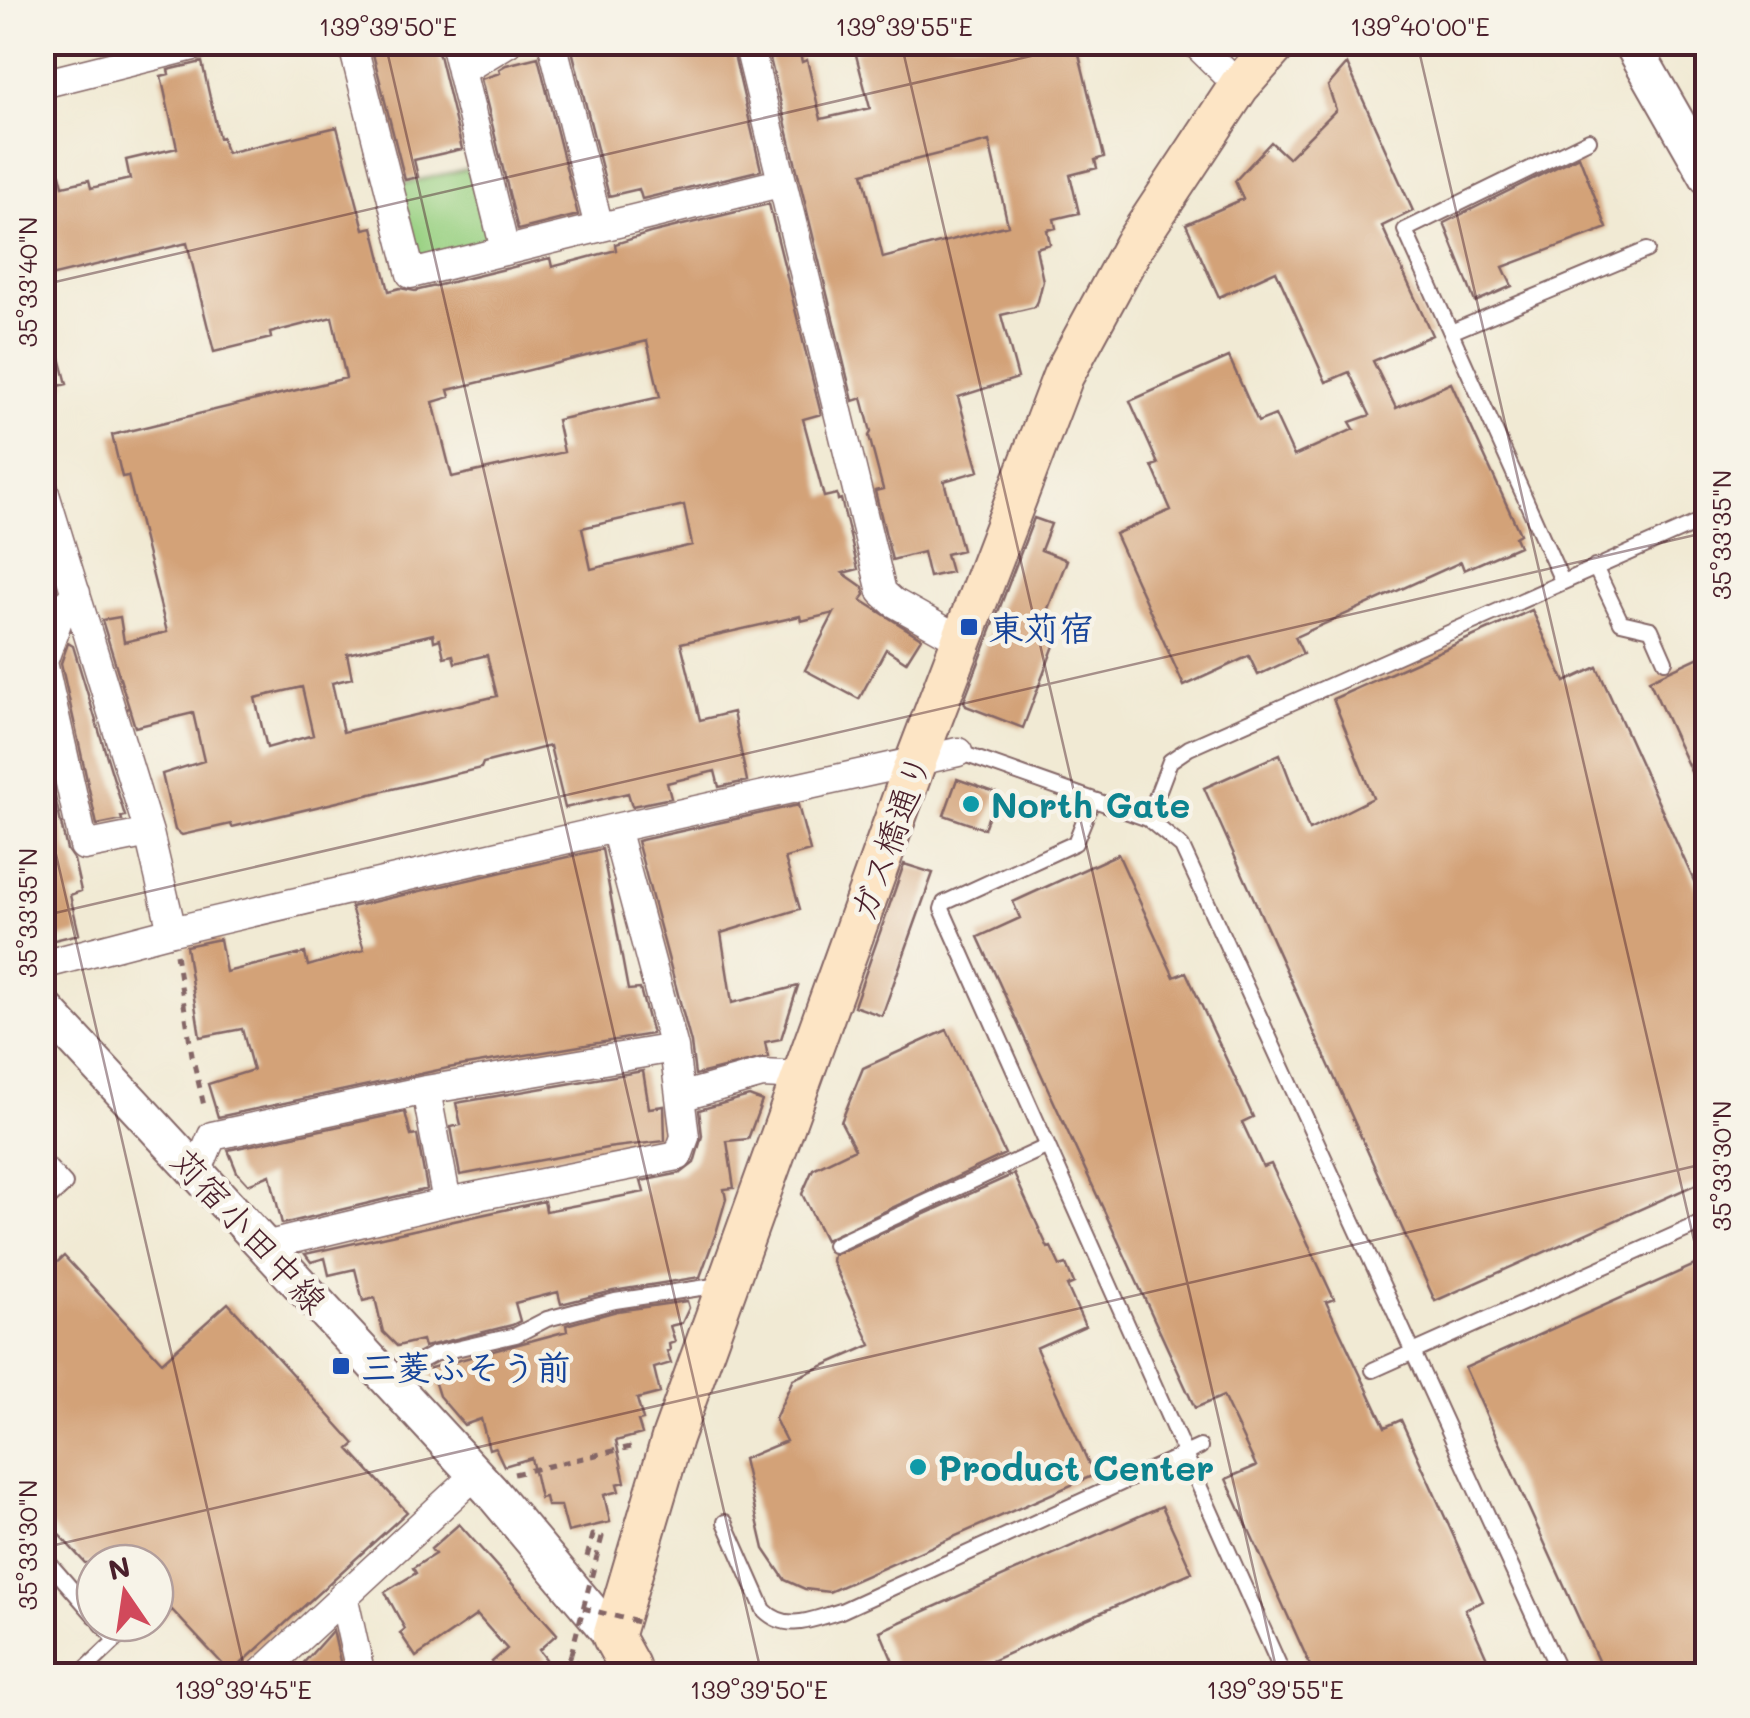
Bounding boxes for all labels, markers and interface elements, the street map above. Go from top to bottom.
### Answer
text: 139°39'50"E [319,10,457,42]
text: 139°39'55"E [835,10,973,42]
text: 139°40'00"E [1350,10,1490,42]
text: 35°33'40"N [11,216,43,348]
text: 35°33'35"N [1705,470,1737,600]
place label: 東苅宿 [989,604,1094,650]
marker: 東苅宿 [958,616,980,638]
street label: ガス橋通り [837,747,941,927]
place label: North Gate [991,781,1190,827]
marker: North Gate [960,793,982,815]
text: 35°33'35"N [11,848,43,978]
text: 35°33'30"N [1705,1100,1737,1232]
street label: 苅宿小田中線 [162,1138,338,1322]
place label: 三菱ふそう前 [361,1343,571,1389]
marker: 三菱ふそう前 [330,1355,352,1377]
place label: Product Center [938,1444,1214,1490]
marker: Product Center [907,1456,929,1478]
text: 35°33'30"N [11,1479,43,1611]
north arrow [75,1543,175,1643]
text: N [105,1548,134,1588]
text: 139°39'45"E [174,1673,312,1705]
text: 139°39'50"E [690,1673,828,1705]
text: 139°39'55"E [1206,1673,1344,1705]

